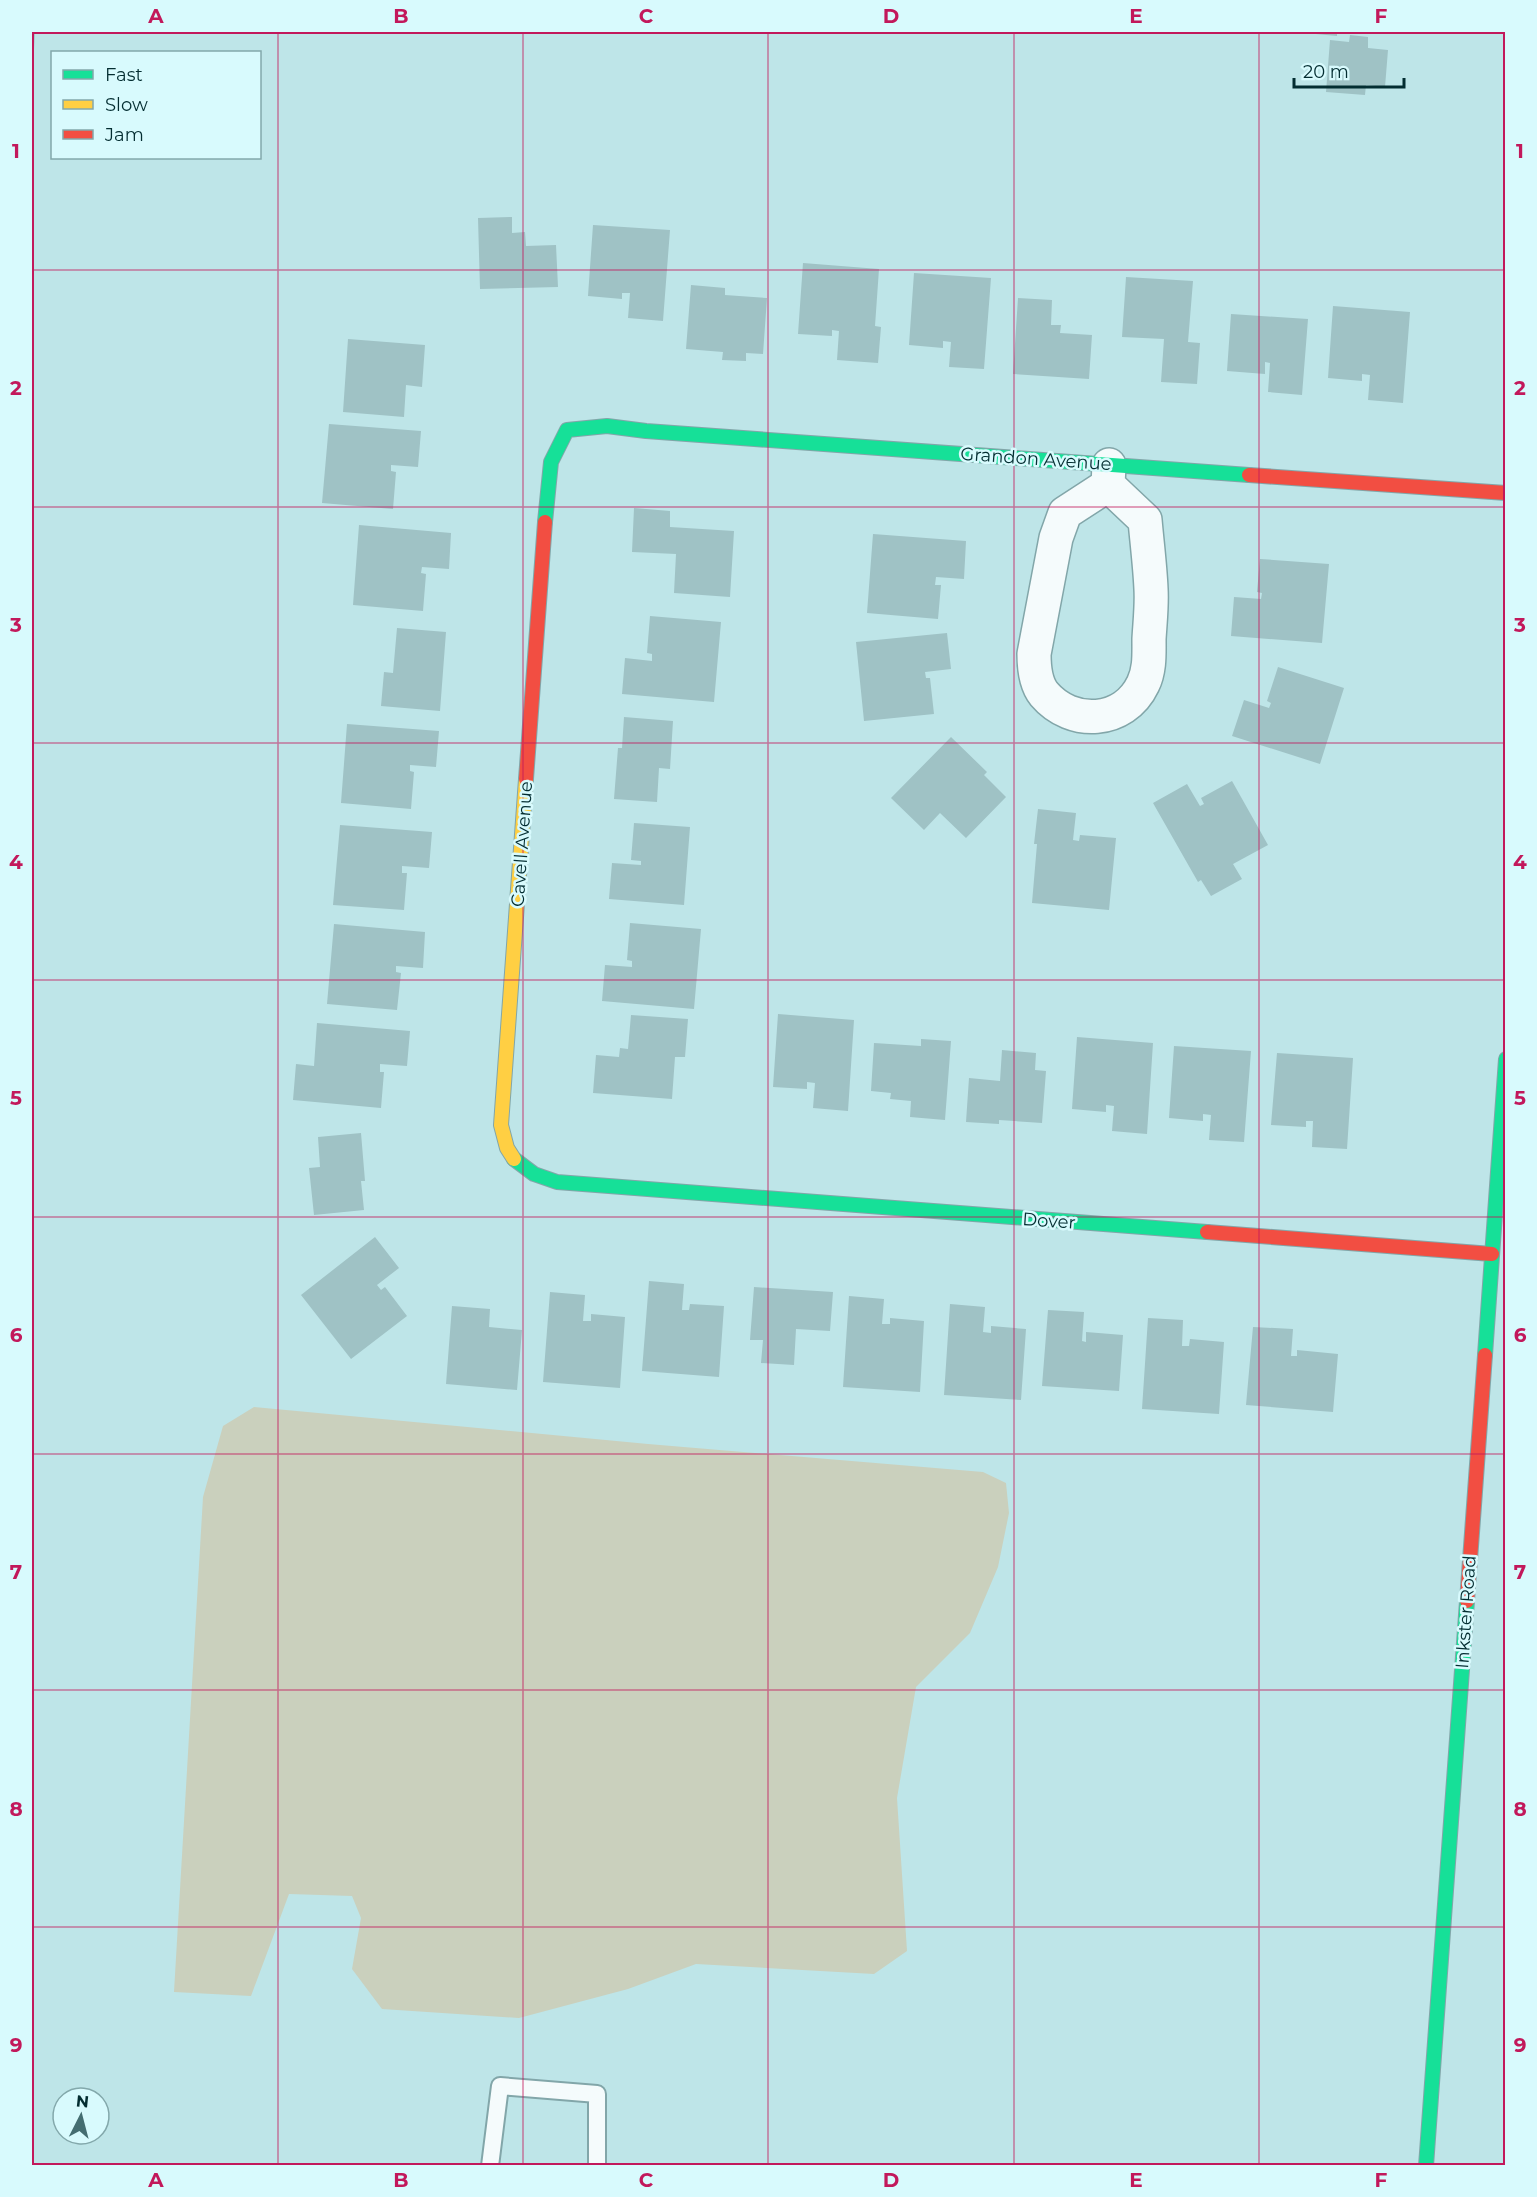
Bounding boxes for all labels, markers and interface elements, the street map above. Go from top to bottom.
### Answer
text: A [147,4,164,28]
text: B [393,4,409,28]
text: C [639,4,654,28]
text: D [883,4,899,28]
text: E [1129,4,1143,28]
text: F [1375,4,1388,28]
legend [51,51,261,159]
scale bar [1294,51,1404,89]
text: 20 m [1303,61,1349,83]
text: Fast [105,64,143,86]
text: Slow [105,94,148,116]
text: Jam [104,124,144,146]
text: 1 [12,139,20,163]
text: 1 [1516,139,1524,163]
text: 2 [10,376,22,400]
text: 2 [1514,376,1526,400]
street label: Grandon Avenue [960,443,1112,475]
text: 3 [9,613,22,637]
text: 3 [1513,613,1526,637]
street label: Cavell Avenue [507,780,537,907]
text: 4 [9,850,23,874]
text: 4 [1513,850,1527,874]
text: 5 [10,1086,22,1110]
text: 5 [1514,1086,1526,1110]
street label: Dover [1022,1208,1076,1234]
text: 6 [10,1323,23,1347]
text: 6 [1514,1323,1527,1347]
street label: Inkster Road [1451,1555,1481,1669]
text: 7 [10,1560,22,1584]
text: 7 [1514,1560,1526,1584]
text: 8 [9,1797,23,1821]
text: 8 [1513,1797,1527,1821]
text: 9 [10,2033,22,2057]
text: 9 [1514,2033,1526,2057]
north arrow [51,2086,111,2146]
text: N [75,2091,90,2112]
text: A [147,2168,164,2192]
text: B [393,2168,409,2192]
text: C [639,2168,654,2192]
text: D [883,2168,899,2192]
text: E [1129,2168,1143,2192]
text: F [1375,2168,1388,2192]

